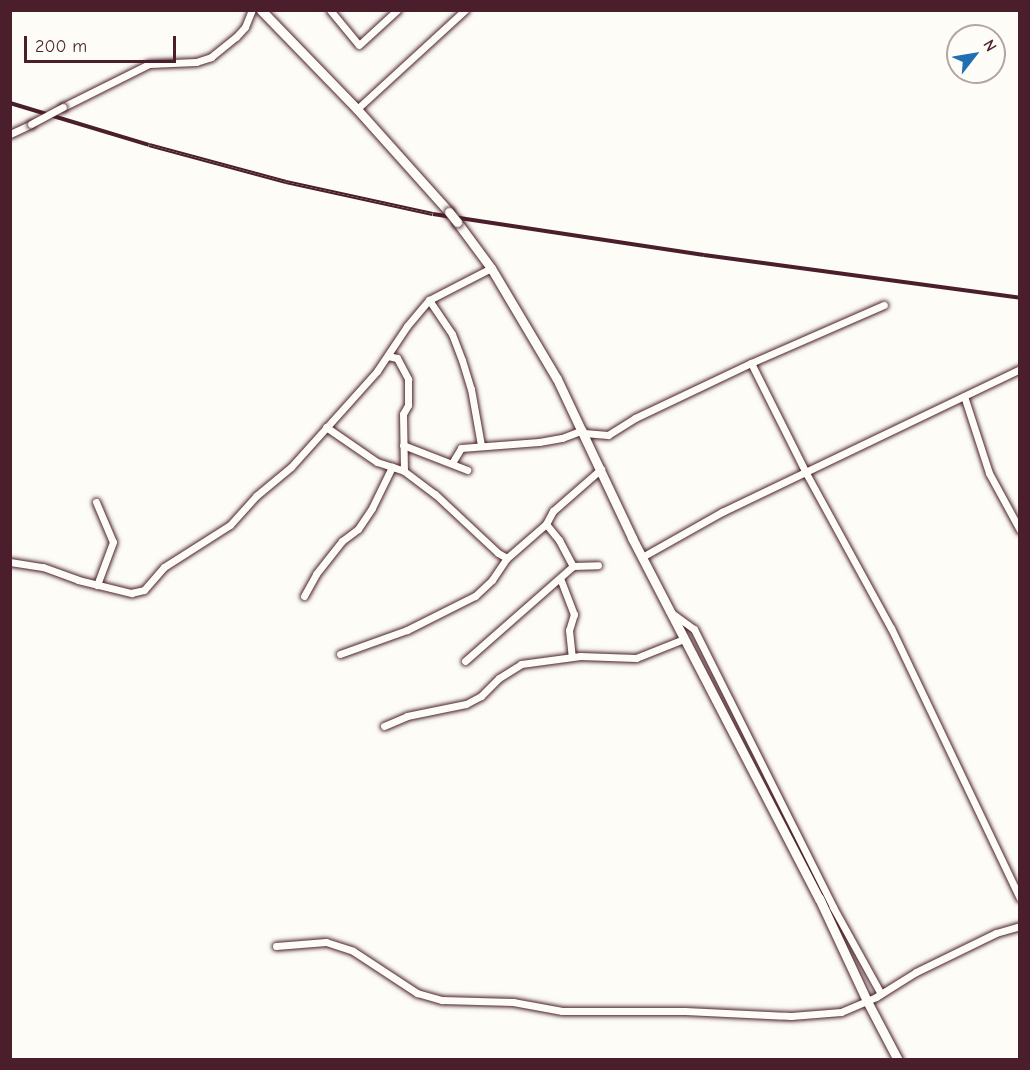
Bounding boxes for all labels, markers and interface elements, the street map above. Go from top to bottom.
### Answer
scale bar [27,24,178,62]
north arrow [946,24,1006,84]
text: 200 m [35,36,87,57]
text: N [979,37,1000,55]

